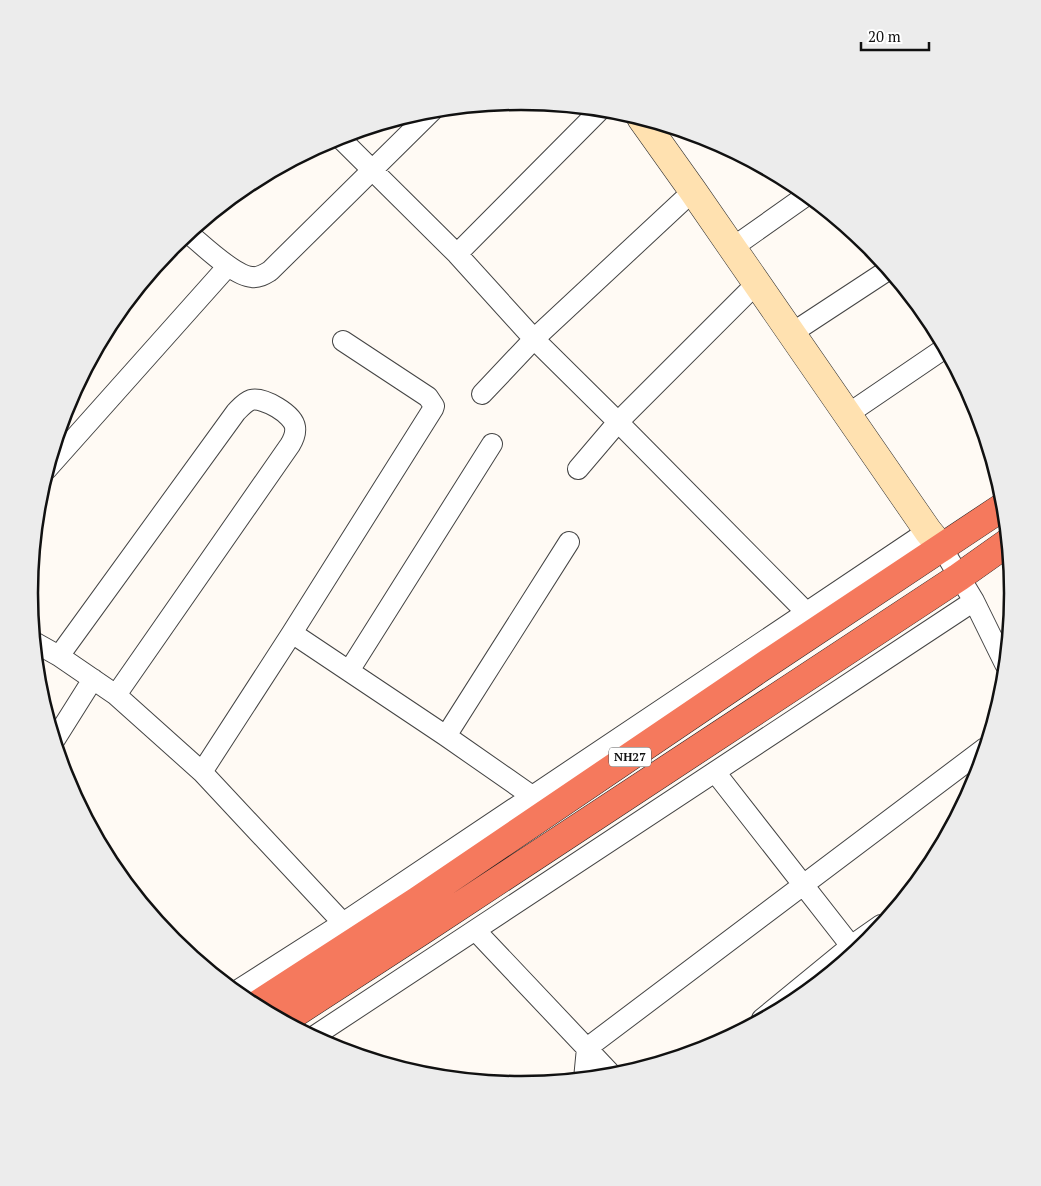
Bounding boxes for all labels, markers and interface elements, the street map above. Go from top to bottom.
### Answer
scale bar [861,20,928,52]
text: 20 m [868,26,901,46]
road number: NH27 [609,748,651,766]

